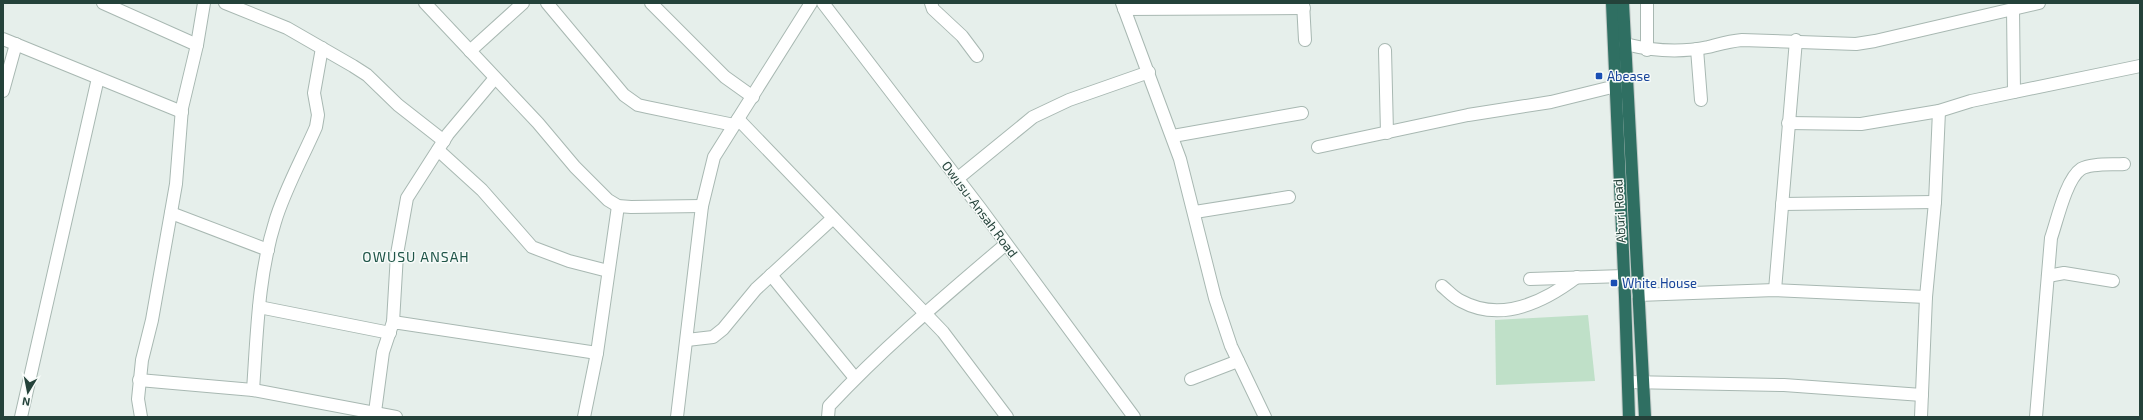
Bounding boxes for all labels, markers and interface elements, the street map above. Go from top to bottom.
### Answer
place label: Abease [1607,68,1650,84]
marker: Abease [1594,71,1604,81]
street label: Owusu-Ansah Road [939,158,1021,260]
street label: Aburi Road [1609,179,1629,243]
district label: OWUSU ANSAH [362,248,470,265]
place label: White House [1622,275,1697,291]
marker: White House [1609,278,1619,288]
north arrow [8,372,48,412]
text: N [21,395,31,409]

